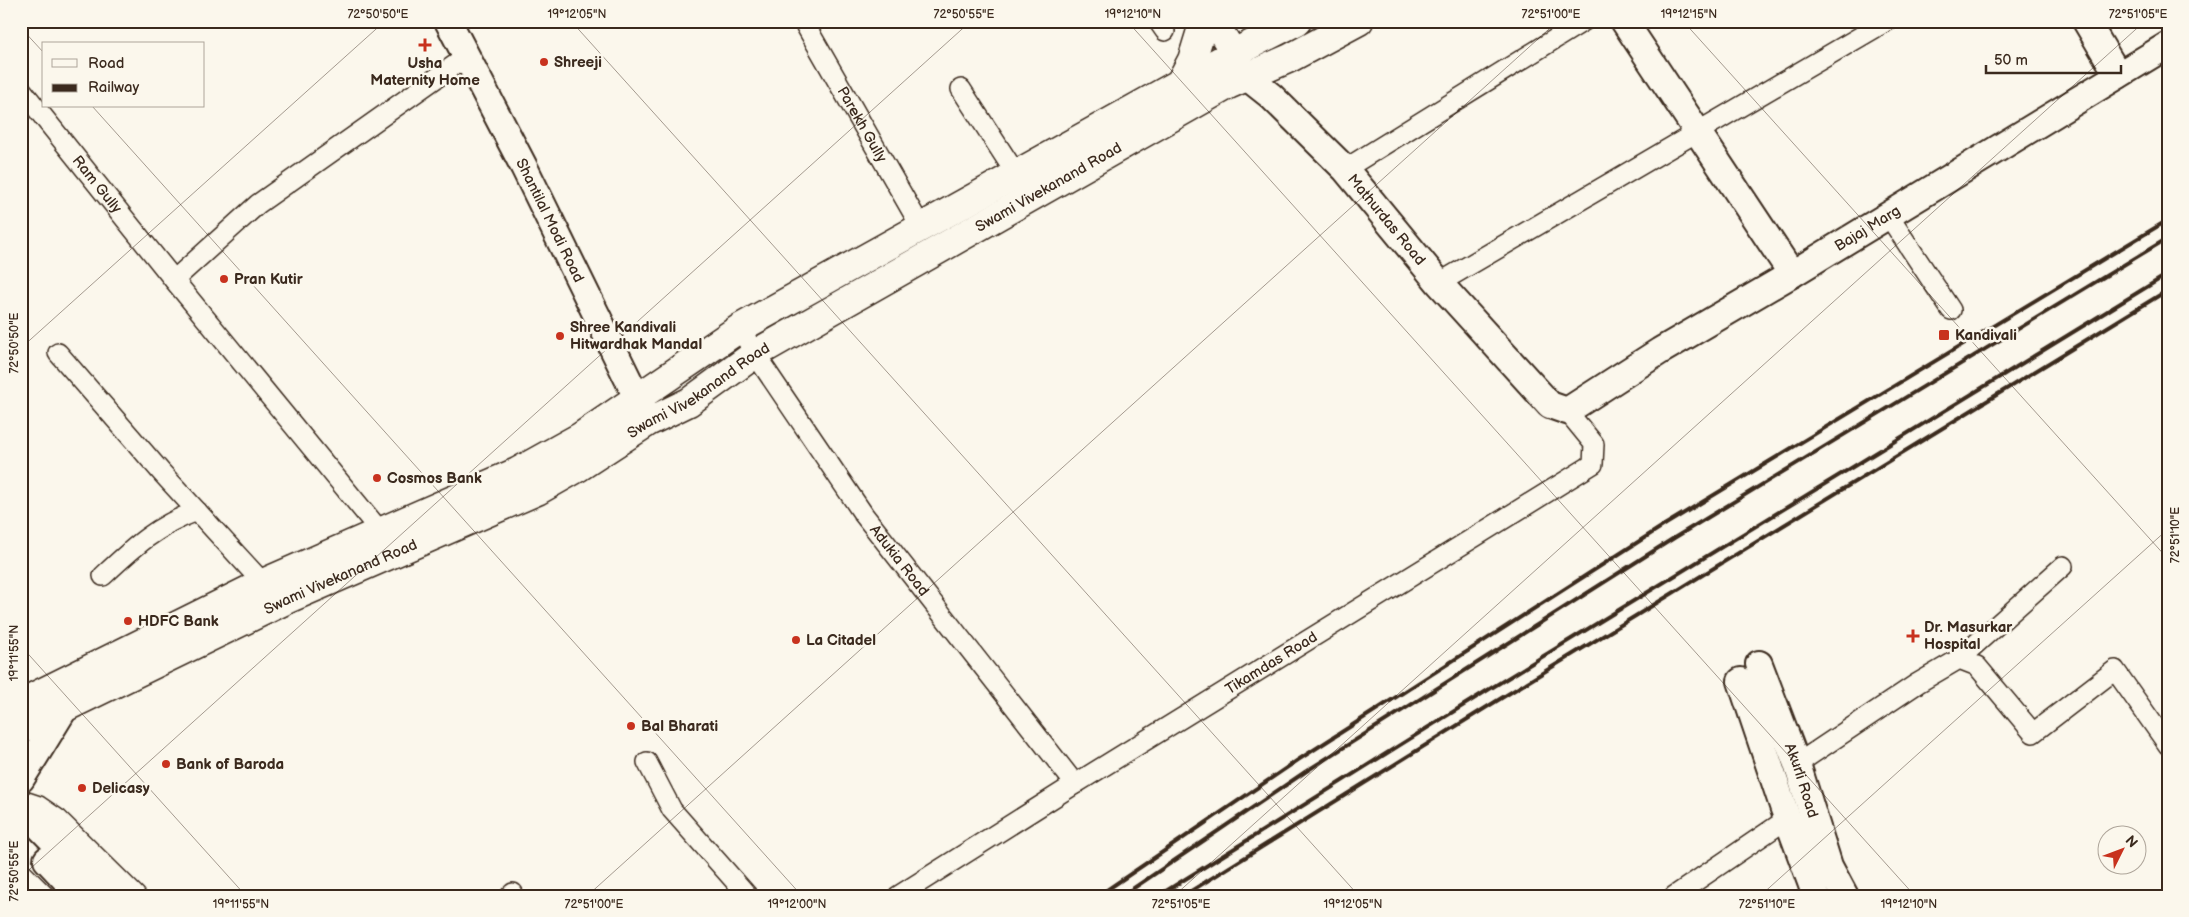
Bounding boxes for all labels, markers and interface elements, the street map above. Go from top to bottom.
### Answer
text: 72°50'50"E [347,7,409,22]
text: 19°12'05"N [548,7,606,22]
text: 72°50'55"E [934,7,995,22]
text: 19°12'10"N [1105,7,1161,22]
text: 72°51'00"E [1522,7,1581,22]
text: 19°12'15"N [1661,7,1717,22]
text: 72°51'05"E [2109,7,2167,22]
marker: Usha Maternity Home [418,38,432,52]
legend [42,42,205,108]
scale bar [1986,42,2122,74]
text: 50 m [1994,51,2028,70]
place label: Shreeji [554,53,602,72]
text: Road [88,54,124,73]
place label: Usha Maternity Home [370,54,480,90]
marker: Shreeji [538,56,550,68]
text: Railway [88,78,139,97]
street label: Parekh Gully [833,83,891,166]
street label: Swami Vivekanand Road [972,138,1125,236]
street label: Ram Gully [68,151,126,217]
street label: Shantilal Modi Road [512,155,589,285]
street label: Mathurdas Road [1343,170,1430,269]
street label: Bajaj Marg [1831,201,1904,255]
place label: Pran Kutir [234,270,304,289]
marker: Pran Kutir [218,273,230,285]
text: 72°50'50"E [7,312,22,374]
place label: Shree Kandivali Hitwardhak Mandal [570,318,702,354]
place label: Kandivali [1955,326,2017,345]
marker: Kandivali [1937,328,1951,342]
marker: Shree Kandivali Hitwardhak Mandal [554,330,566,342]
street label: Swami Vivekanand Road [624,338,773,442]
place label: Cosmos Bank [387,469,482,488]
marker: Cosmos Bank [371,472,383,484]
text: 72°51'10"E [2168,507,2183,563]
street label: Adukia Road [866,521,933,600]
street label: Swami Vivekanand Road [261,535,420,619]
place label: HDFC Bank [138,612,219,631]
marker: HDFC Bank [122,615,134,627]
place label: Dr. Masurkar Hospital [1924,618,2013,654]
text: 19°11'55"N [7,625,22,681]
street label: Tikamdas Road [1222,627,1321,698]
marker: Dr. Masurkar Hospital [1906,629,1920,643]
place label: La Citadel [806,631,876,650]
marker: La Citadel [790,634,802,646]
place label: Bal Bharati [641,717,718,736]
marker: Bal Bharati [625,720,637,732]
street label: Akurli Road [1780,740,1823,820]
place label: Bank of Baroda [176,755,284,774]
marker: Bank of Baroda [160,758,172,770]
place label: Delicasy [92,779,150,798]
marker: Delicasy [76,782,88,794]
north arrow [2096,824,2146,874]
text: N [2121,832,2141,851]
text: 72°50'55"E [7,840,22,901]
text: 19°11'55"N [213,897,269,912]
text: 72°51'00"E [565,897,624,912]
text: 19°12'00"N [767,897,827,912]
text: 72°51'05"E [1152,897,1210,912]
text: 19°12'05"N [1324,897,1382,912]
text: 72°51'10"E [1739,897,1795,912]
text: 19°12'10"N [1881,897,1937,912]

